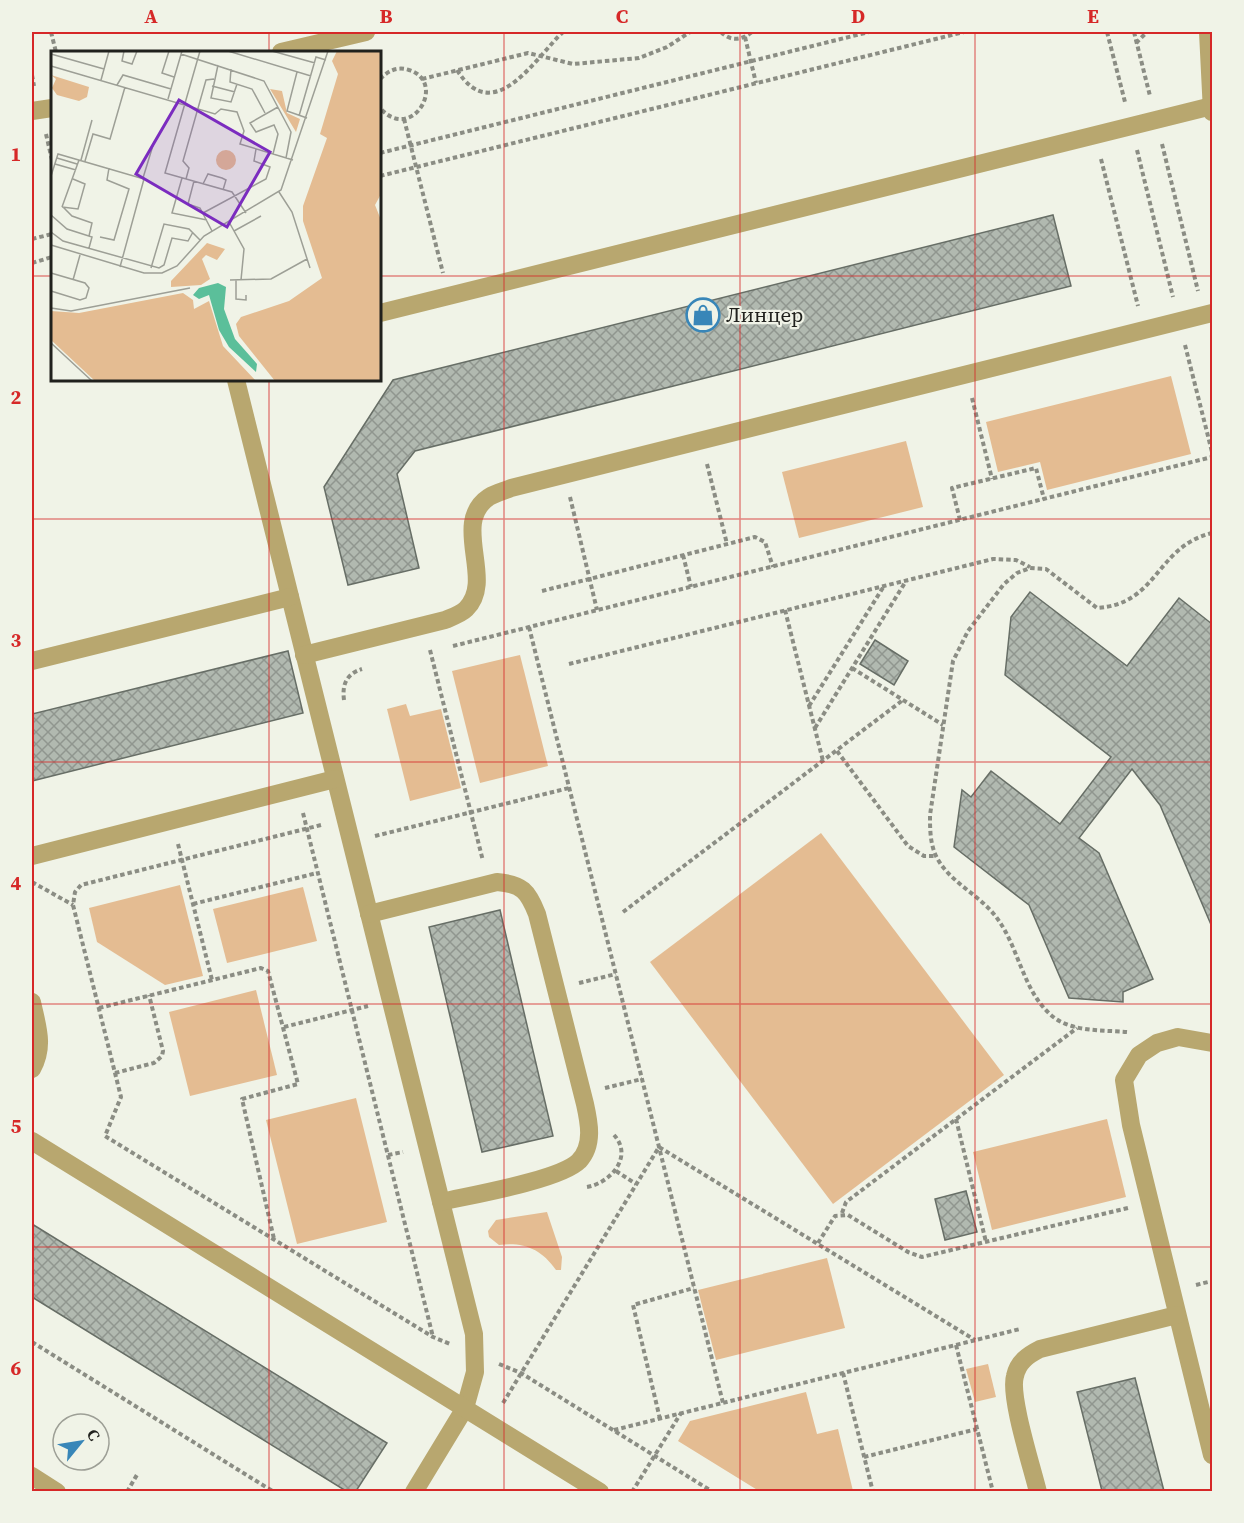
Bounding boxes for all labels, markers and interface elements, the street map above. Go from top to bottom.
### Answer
text: A [144,2,158,30]
text: B [379,2,393,30]
text: C [616,2,628,30]
text: D [851,2,865,30]
text: E [1087,2,1099,30]
inset map [51,51,381,381]
text: 1 [11,140,21,168]
shop icon: Линцер [685,297,721,333]
place label: Линцер [726,300,803,329]
text: 2 [11,383,22,411]
text: 3 [11,626,22,654]
text: 4 [11,869,22,897]
text: 5 [11,1112,22,1140]
text: 6 [11,1354,22,1382]
north arrow [51,1412,111,1472]
text: С [82,1425,106,1444]

